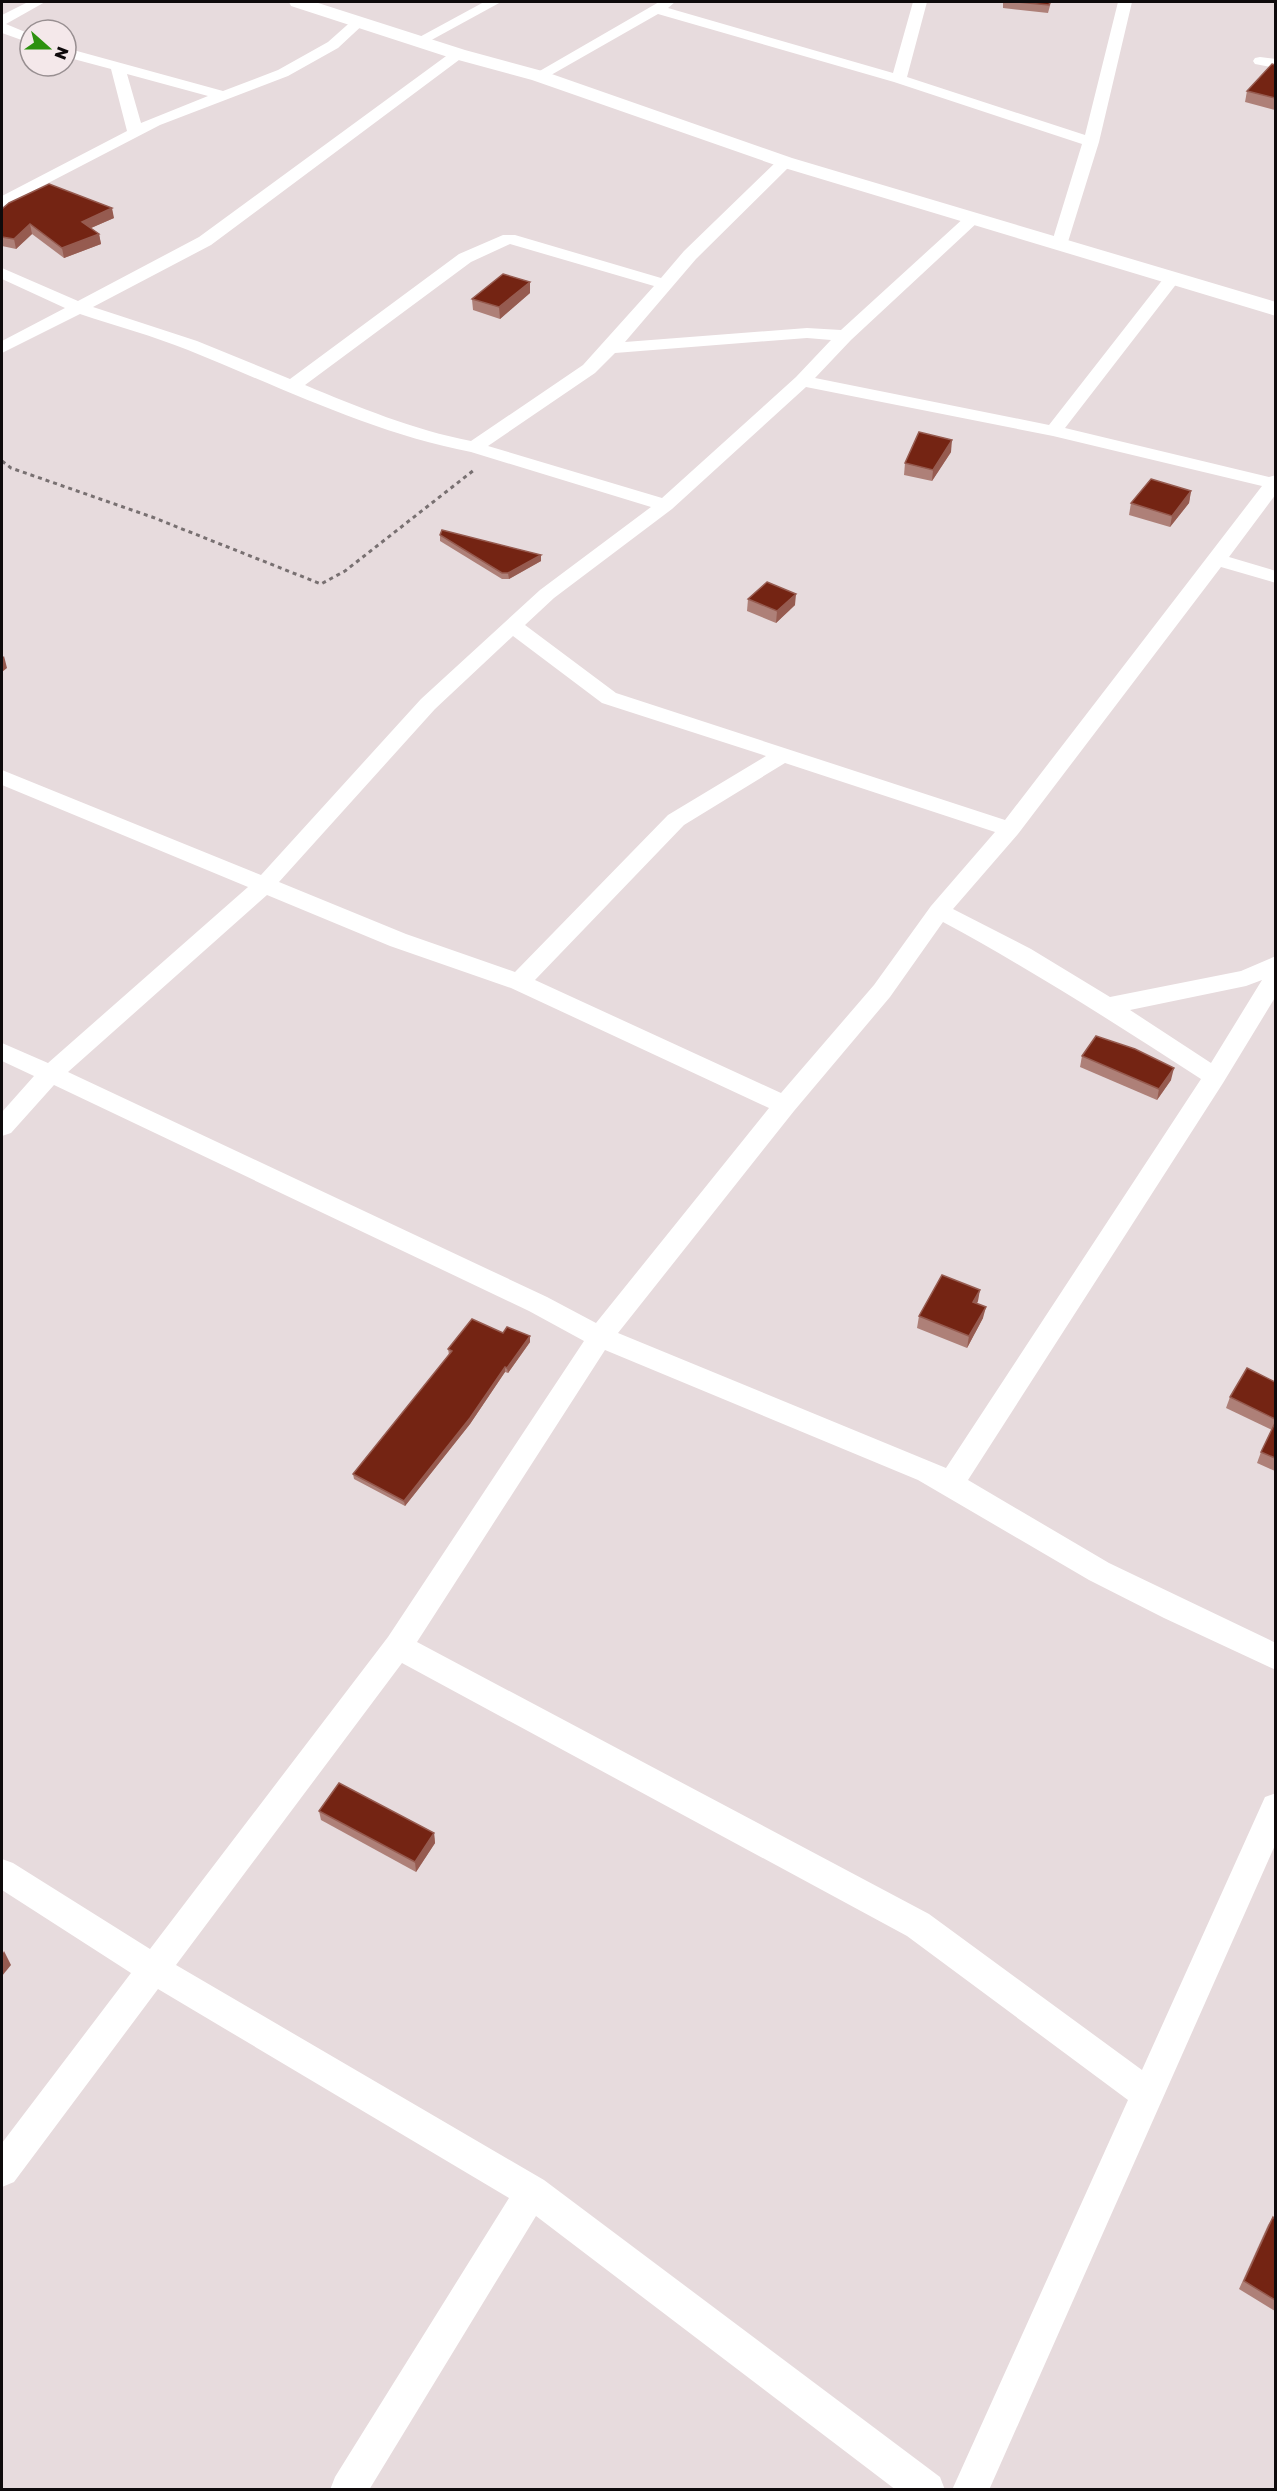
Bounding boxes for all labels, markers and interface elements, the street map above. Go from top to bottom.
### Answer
north arrow [18,18,78,78]
text: N [50,44,74,63]

